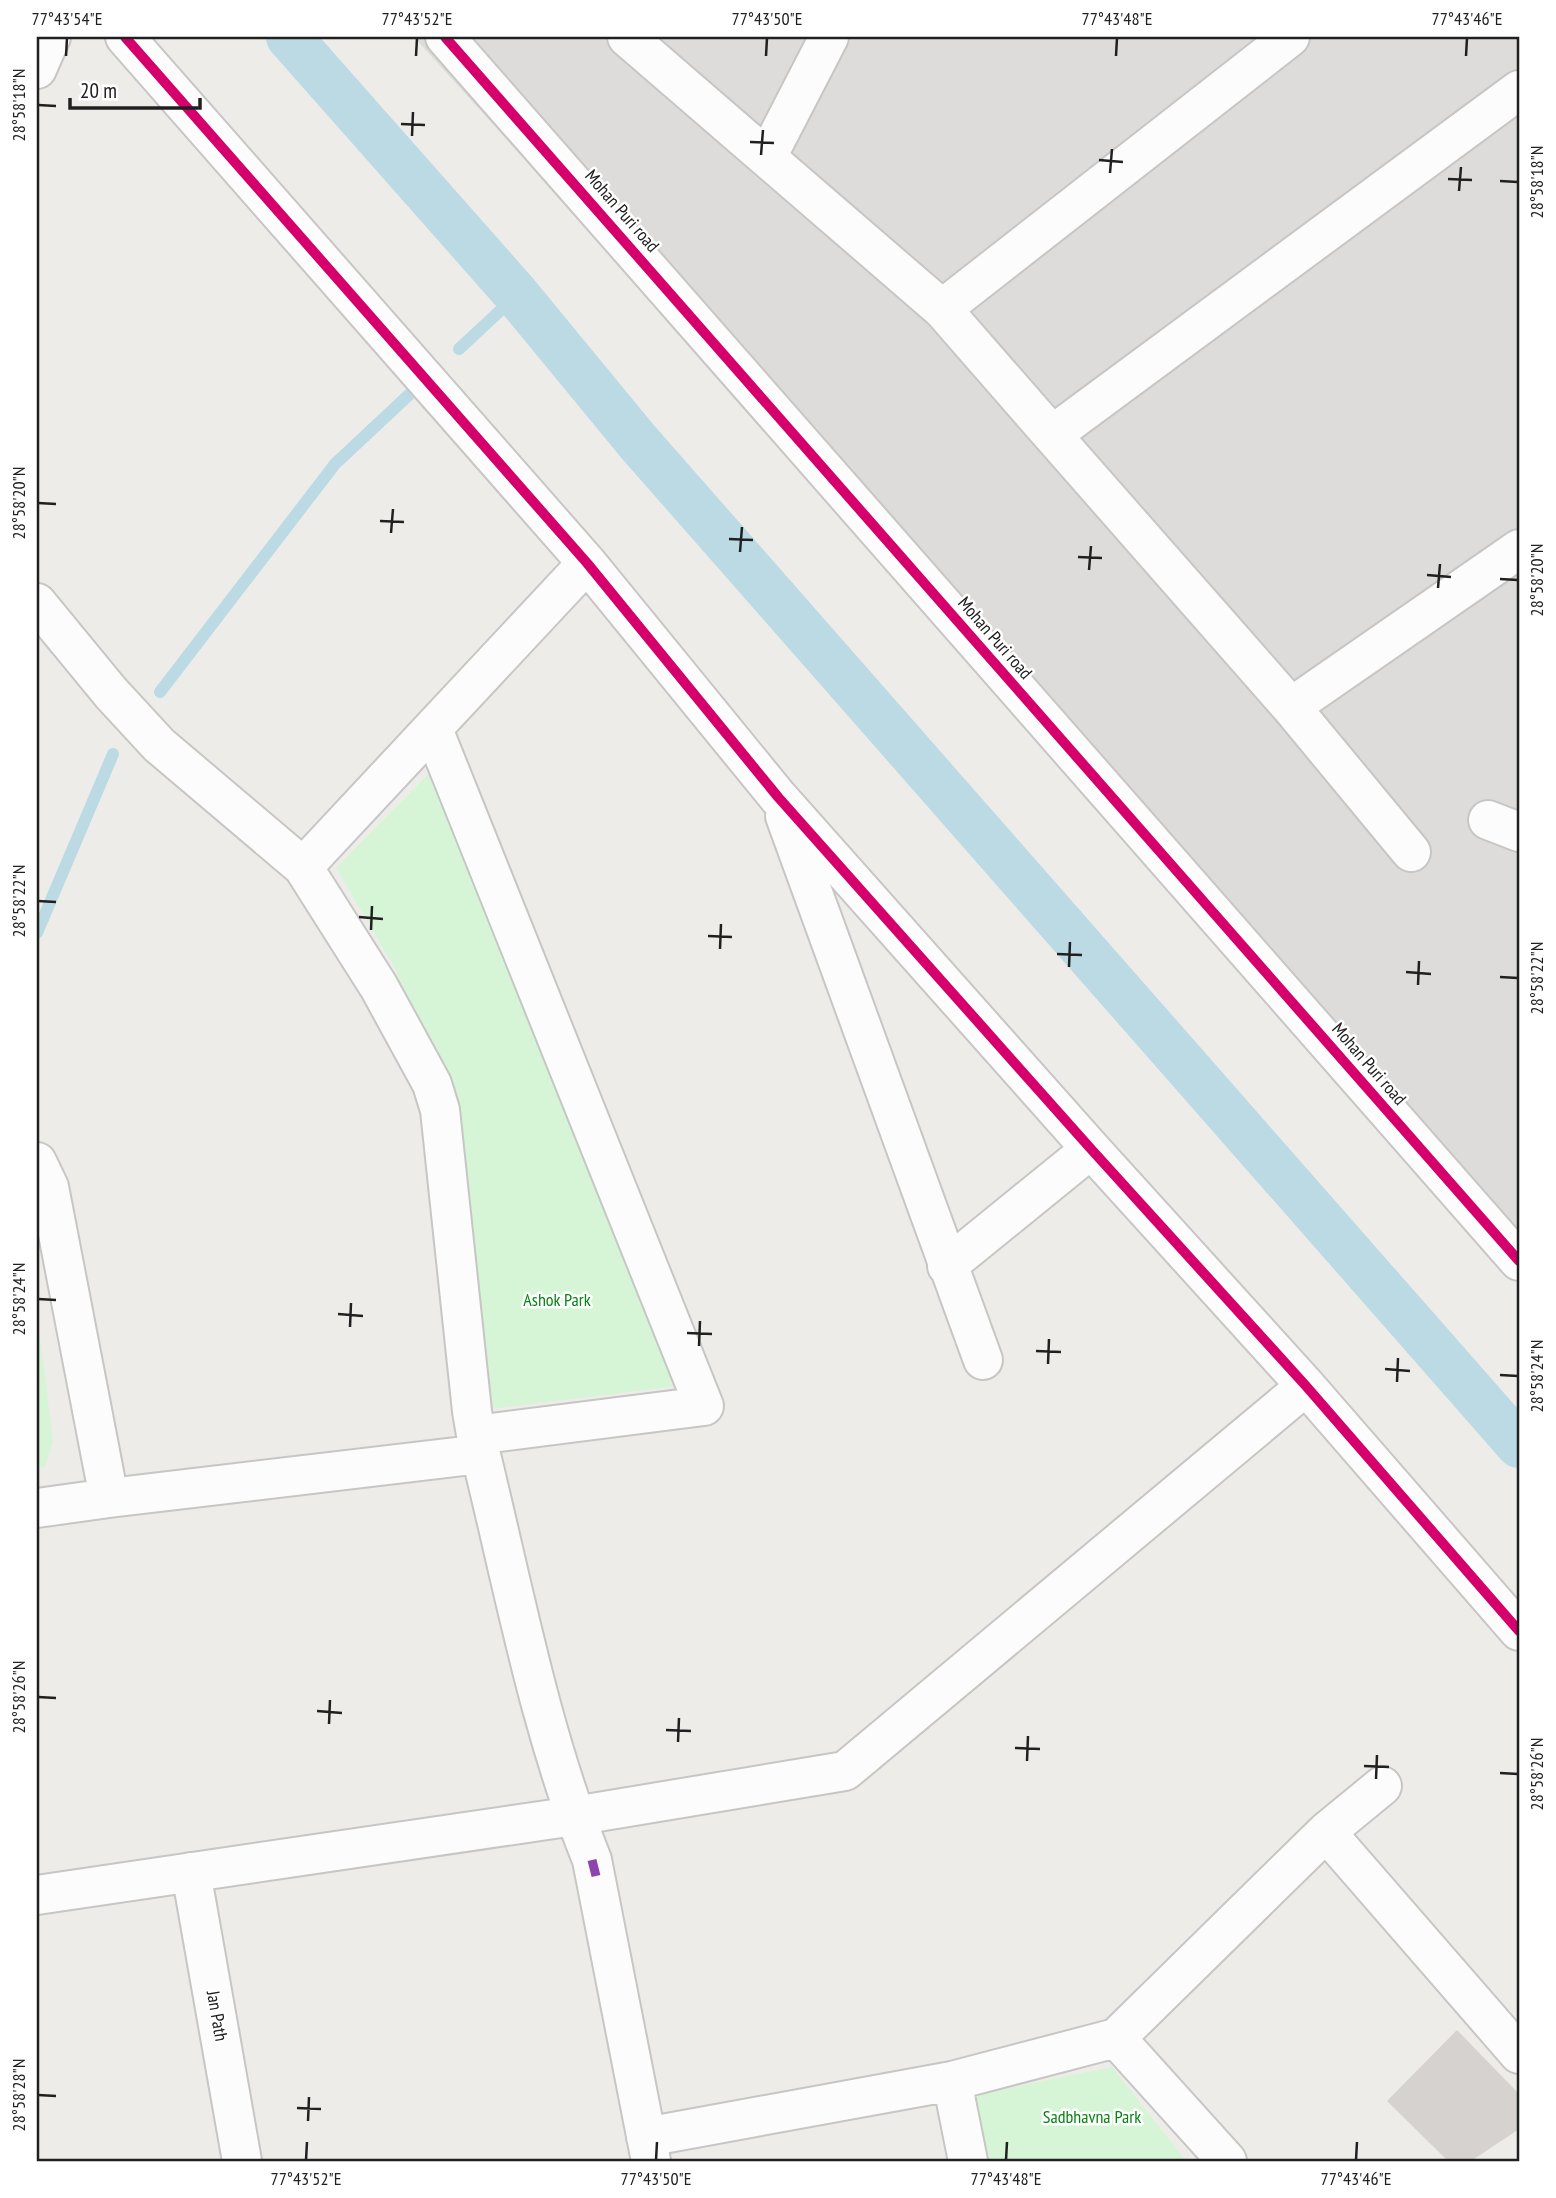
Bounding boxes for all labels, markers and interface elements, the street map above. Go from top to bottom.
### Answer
text: 77°43'54"E [32,7,102,30]
text: 77°43'52"E [382,7,452,30]
text: 77°43'50"E [732,7,802,30]
text: 77°43'48"E [1082,7,1152,30]
text: 77°43'46"E [1432,7,1502,30]
scale bar [70,66,200,110]
text: 28°58'18"N [7,69,30,141]
text: 20 m [80,77,117,104]
text: 28°58'18"N [1525,146,1548,218]
street label: Mohan Puri road [580,165,664,257]
text: 28°58'20"N [7,467,30,539]
text: 28°58'20"N [1525,544,1548,616]
street label: Mohan Puri road [953,592,1037,684]
text: 28°58'22"N [7,865,30,937]
text: 28°58'22"N [1525,942,1548,1014]
street label: Mohan Puri road [1327,1018,1411,1110]
text: 28°58'24"N [7,1263,30,1335]
park label: Ashok Park [523,1288,591,1311]
text: 28°58'24"N [1525,1340,1548,1412]
text: 28°58'26"N [7,1661,30,1733]
text: 28°58'26"N [1525,1738,1548,1810]
street label: Jan Path [202,1988,233,2043]
text: 28°58'28"N [7,2059,30,2131]
park label: Sadbhavna Park [1043,2105,1141,2128]
text: 77°43'52"E [271,2167,341,2190]
text: 77°43'50"E [621,2167,691,2190]
text: 77°43'48"E [971,2167,1041,2190]
text: 77°43'46"E [1321,2167,1391,2190]

